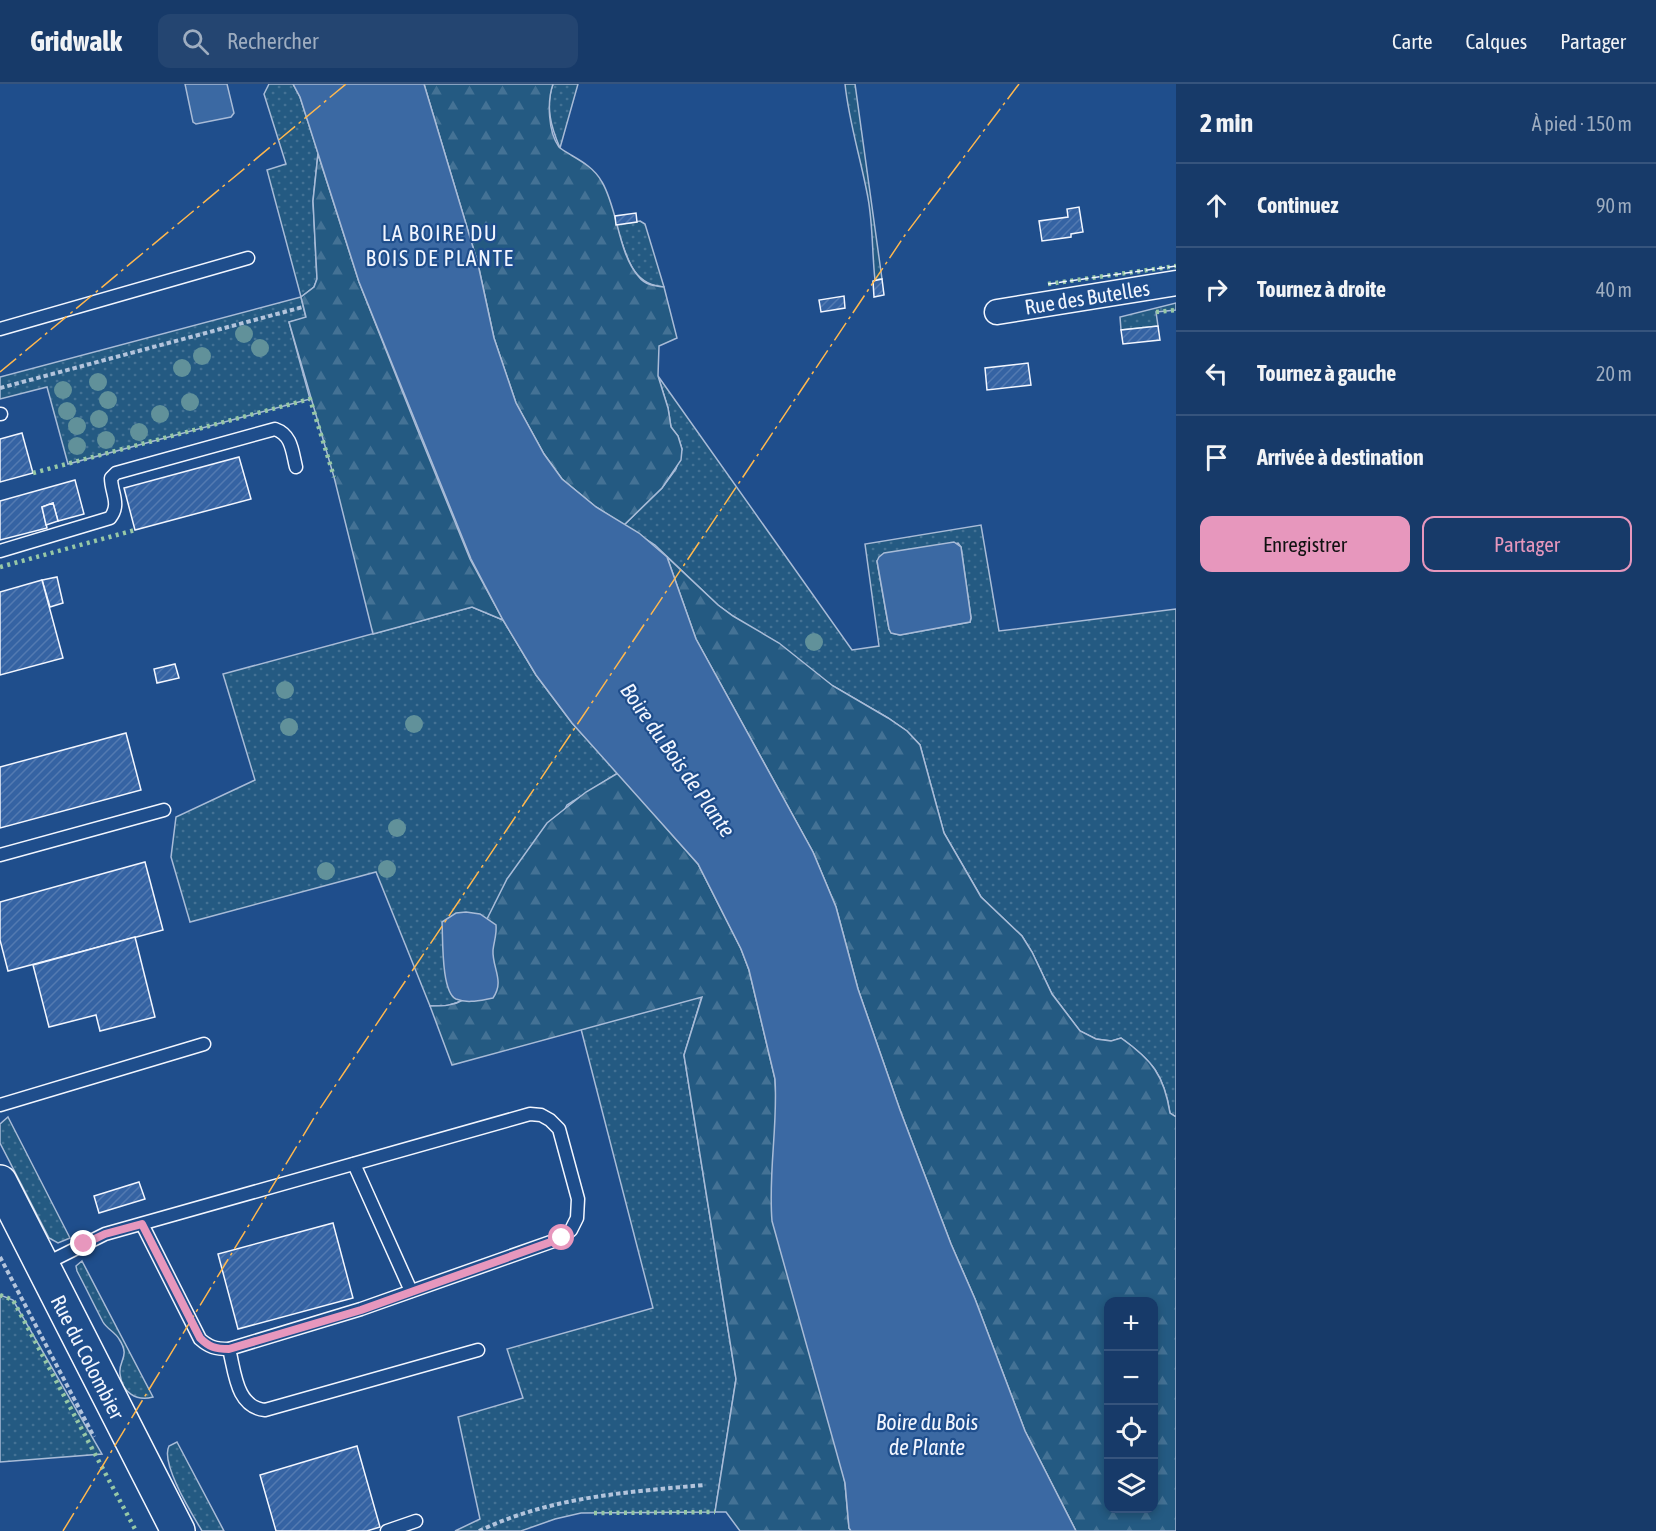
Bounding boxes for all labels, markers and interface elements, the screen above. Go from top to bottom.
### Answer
search box [158,14,578,68]
text: Gridwalk [30,25,122,57]
icon: search [179,25,212,58]
text: Rechercher [227,28,318,54]
text: Carte [1392,29,1433,53]
text: Calques [1466,29,1527,53]
text: Partager [1560,29,1626,53]
text: 2 min [1200,108,1253,138]
text: À pied · 150 m [1532,112,1632,135]
icon: ahead [1200,189,1233,222]
text: Continuez [1257,192,1339,218]
text: 90 m [1596,194,1632,217]
district label: LA BOIRE DU BOIS DE PLANTE [366,220,514,271]
icon: right [1200,273,1233,306]
street label: Rue des Butelles [1023,275,1151,319]
text: Tournez à droite [1257,276,1386,302]
text: 40 m [1596,278,1632,301]
icon: left [1200,357,1233,390]
text: Tournez à gauche [1257,360,1396,386]
text: 20 m [1596,362,1632,385]
icon: arrive [1200,441,1233,474]
text: Arrivée à destination [1257,444,1424,470]
button: Enregistrer [1200,516,1410,572]
button: Partager [1422,516,1632,572]
water label: Boire du Bois de Plante [615,678,741,842]
route start [548,1224,574,1250]
route end [70,1230,96,1256]
street label: Rue du Colombier [46,1291,130,1424]
map controls [1104,1297,1158,1513]
button: + [1104,1297,1158,1351]
button: − [1104,1351,1158,1405]
button: locate [1104,1405,1158,1459]
water label: Boire du Bois de Plante [876,1409,978,1460]
button: layers [1104,1459,1158,1513]

